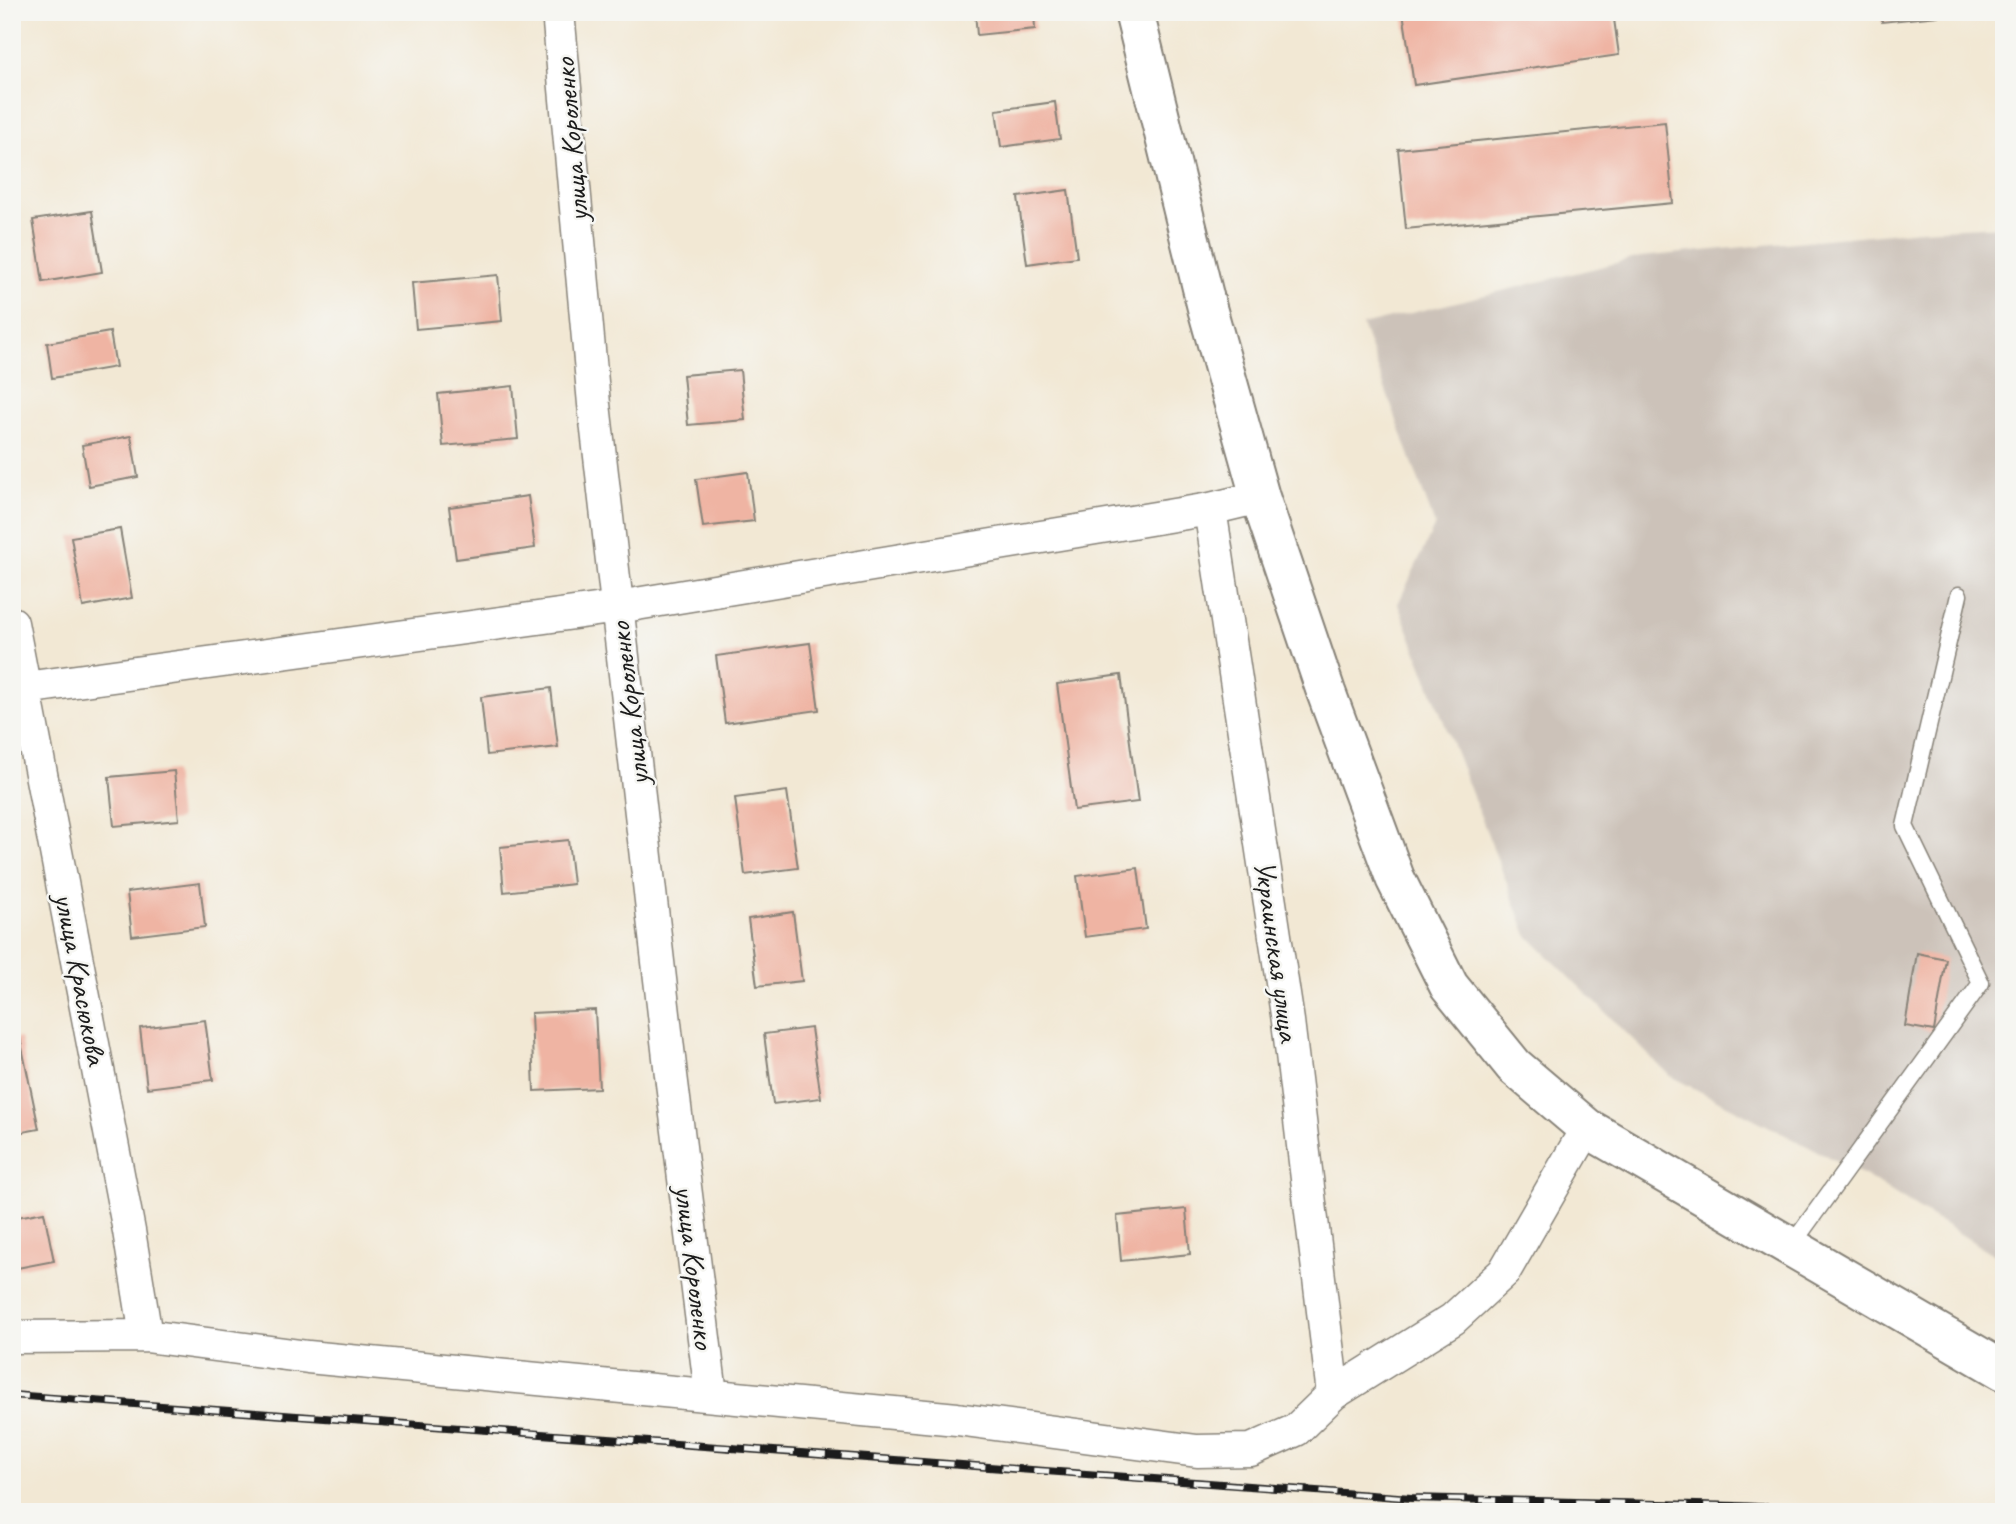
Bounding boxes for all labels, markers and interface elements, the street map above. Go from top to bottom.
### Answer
street label: улица Короленко [545,55,597,225]
street label: улица Короленко [600,619,658,790]
street label: Украинская улица [1245,858,1309,1046]
street label: улица Красюкова [45,888,117,1070]
street label: улица Короленко [666,1181,724,1352]

